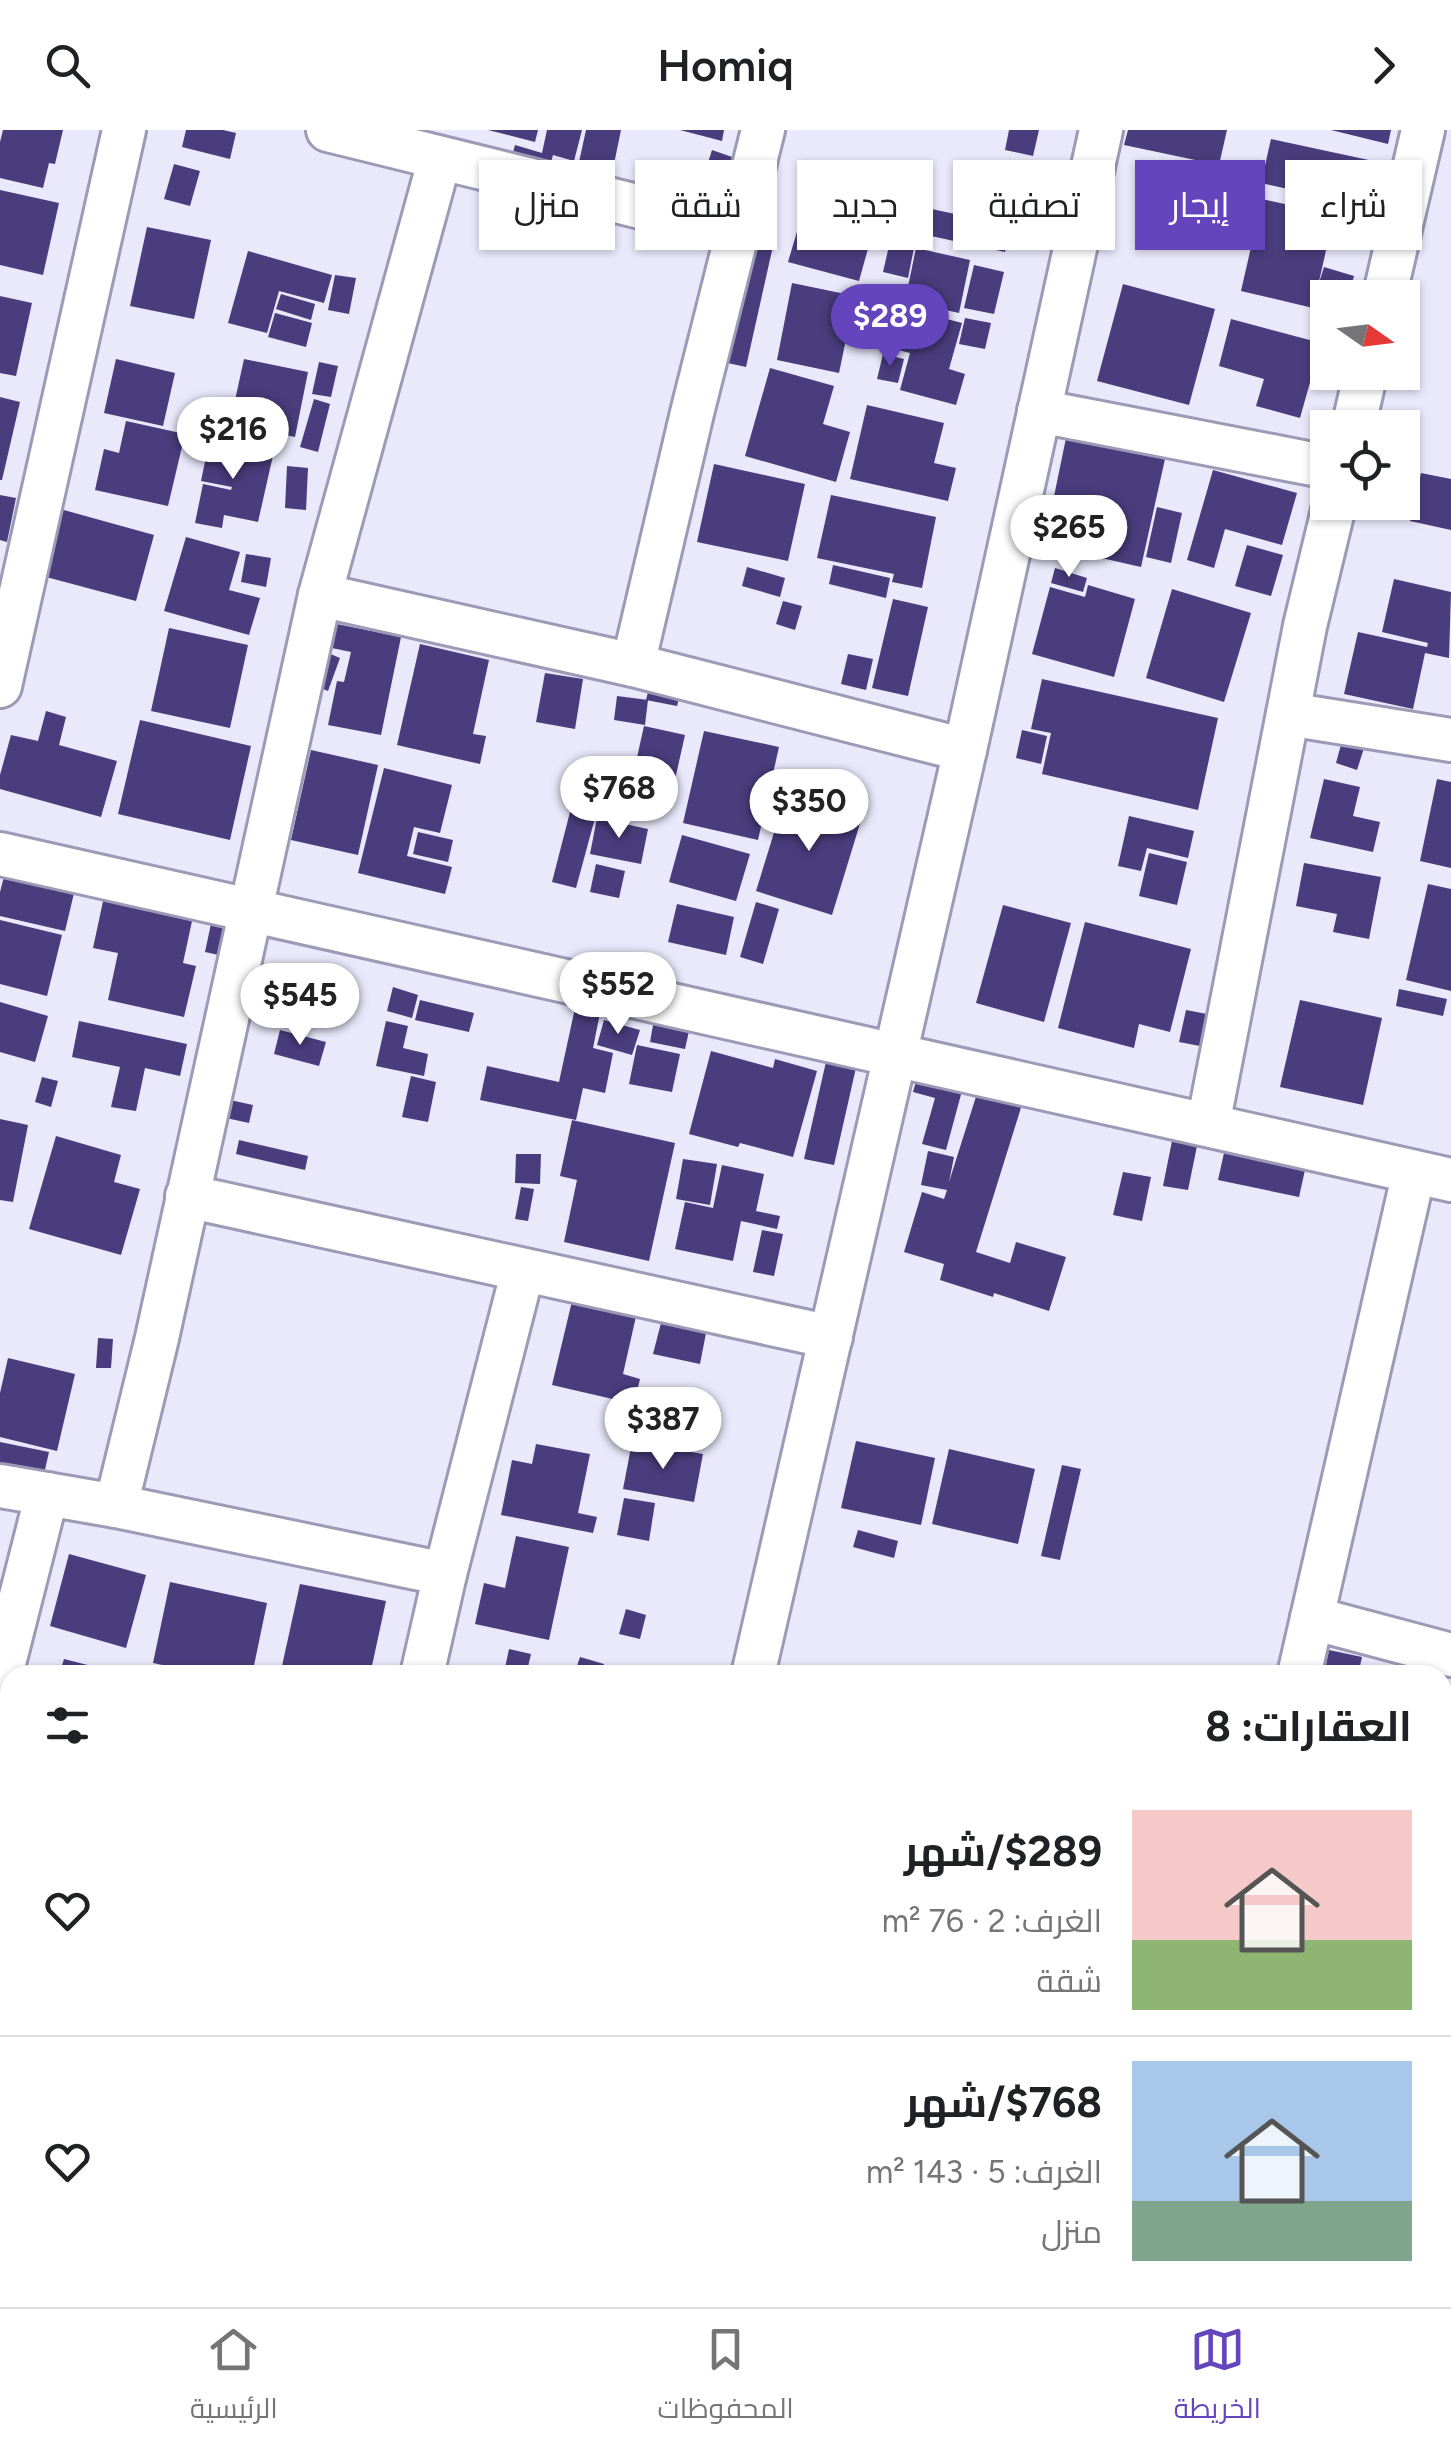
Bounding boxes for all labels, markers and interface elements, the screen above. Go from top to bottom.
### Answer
icon: search [40,38,95,93]
text: Homiq [657,38,794,92]
icon: forward [1356,38,1411,93]
chip: منزل [479,160,615,250]
chip: شقة [635,160,777,250]
chip: جديد [797,160,933,250]
chip: تصفية [953,160,1115,250]
chip: إيجار [1135,160,1265,250]
chip: شراء [1285,160,1422,250]
north arrow [1310,280,1420,390]
map controls [1310,280,1420,520]
pin: $289 [831,284,949,369]
text: $289 [853,297,927,335]
pin: $216 [174,397,292,482]
text: $216 [199,410,267,448]
button: locate [1310,410,1420,520]
pin: $265 [1010,495,1128,580]
text: $265 [1032,508,1106,546]
pin: $768 [560,756,678,841]
text: $768 [582,769,656,807]
pin: $350 [750,769,868,854]
text: $350 [772,782,846,820]
pin: $552 [559,952,677,1037]
pin: $545 [241,963,359,1048]
text: $552 [581,965,655,1003]
text: $545 [262,976,338,1014]
pin: $387 [604,1387,722,1472]
text: $387 [627,1400,699,1438]
icon: filters [40,1698,95,1753]
text: العقارات: 8 [1205,1701,1412,1752]
text: $289/شهر [904,1826,1102,1877]
icon: home [1212,1850,1332,1970]
icon: heart [40,1883,95,1938]
text: الغرف: 2 · 76 m² [882,1902,1102,1940]
text: شقة [1037,1962,1102,2000]
text: $768/شهر [905,2077,1102,2128]
icon: home [1212,2101,1332,2221]
icon: heart [40,2134,95,2189]
text: الغرف: 5 · 143 m² [866,2153,1102,2191]
text: منزل [1041,2213,1102,2251]
tab: الرئيسية [190,2322,278,2434]
tab: المحفوظات [658,2322,794,2434]
tab: الخريطة [1174,2322,1261,2434]

